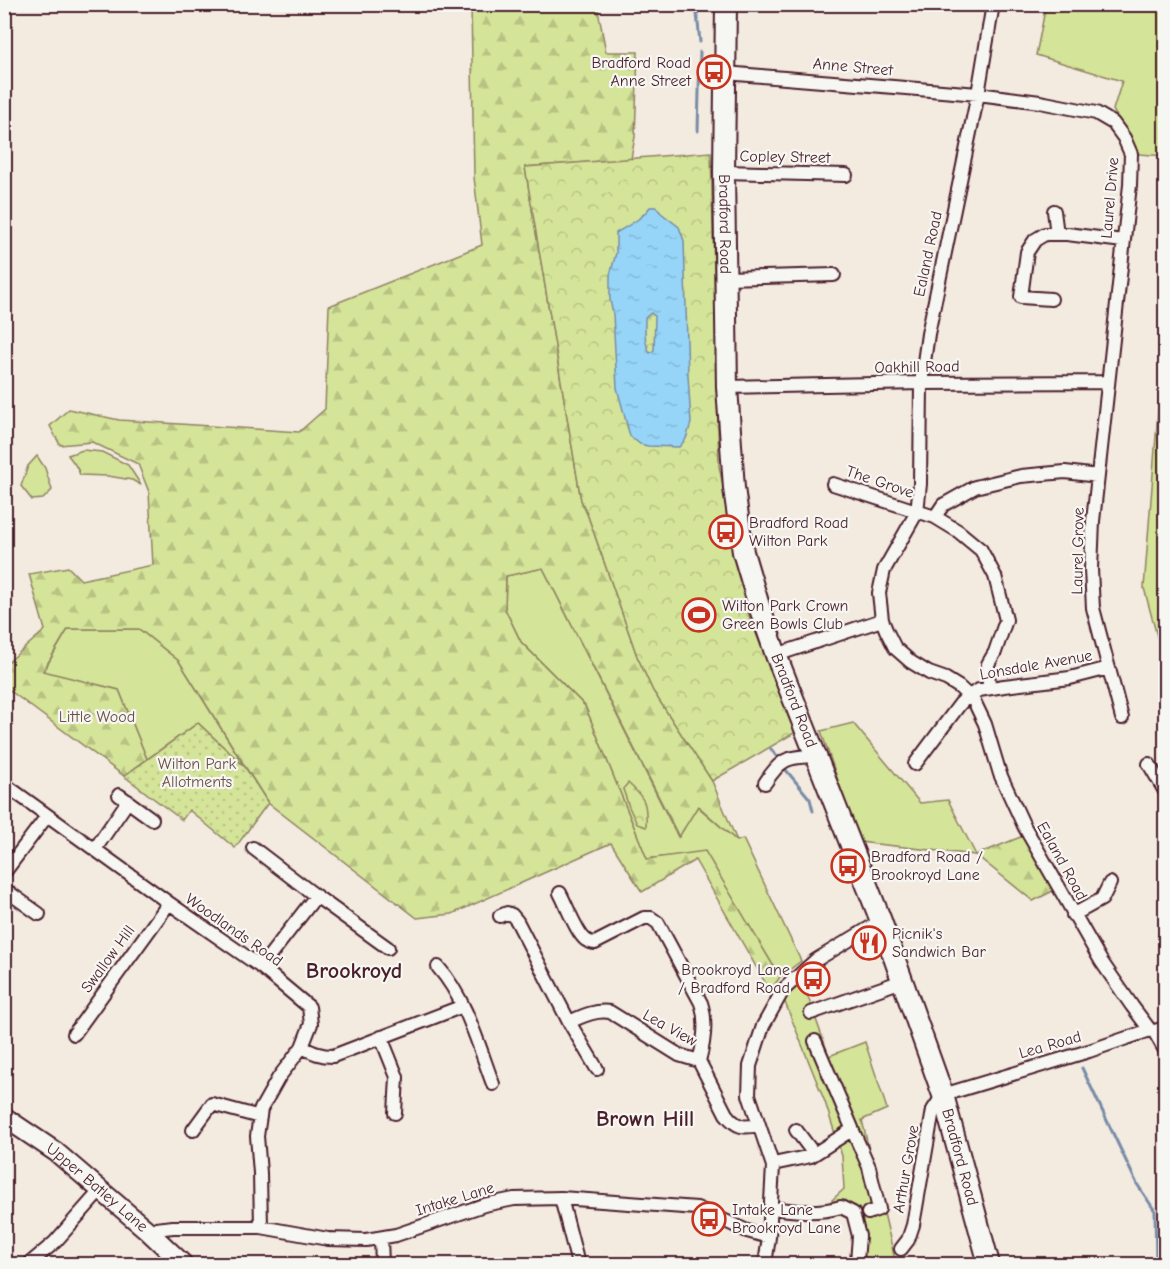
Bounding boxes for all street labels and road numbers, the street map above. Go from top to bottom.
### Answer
street label: Anne Street [812,55,894,80]
street label: Copley Street [739,147,831,167]
street label: Laurel Drive [1097,157,1123,239]
street label: Bradford Road [715,174,734,274]
street label: Ealand Road [910,210,946,298]
street label: Oakhill Road [874,357,960,377]
street label: The Grove [844,462,916,502]
street label: Laurel Grove [1068,507,1088,595]
street label: Lonsdale Avenue [978,646,1094,684]
street label: Bradford Road [767,651,821,750]
street label: Ealand Road [1033,819,1091,903]
street label: Woodlands Road [182,890,286,970]
street label: Swallow Hill [78,922,138,996]
street label: Lea View [640,1006,701,1050]
street label: Lea Road [1017,1028,1083,1062]
street label: Bradford Road [938,1107,982,1207]
street label: Arthur Grove [889,1124,923,1214]
street label: Upper Batley Lane [43,1139,152,1236]
street label: Intake Lane [414,1179,496,1219]

